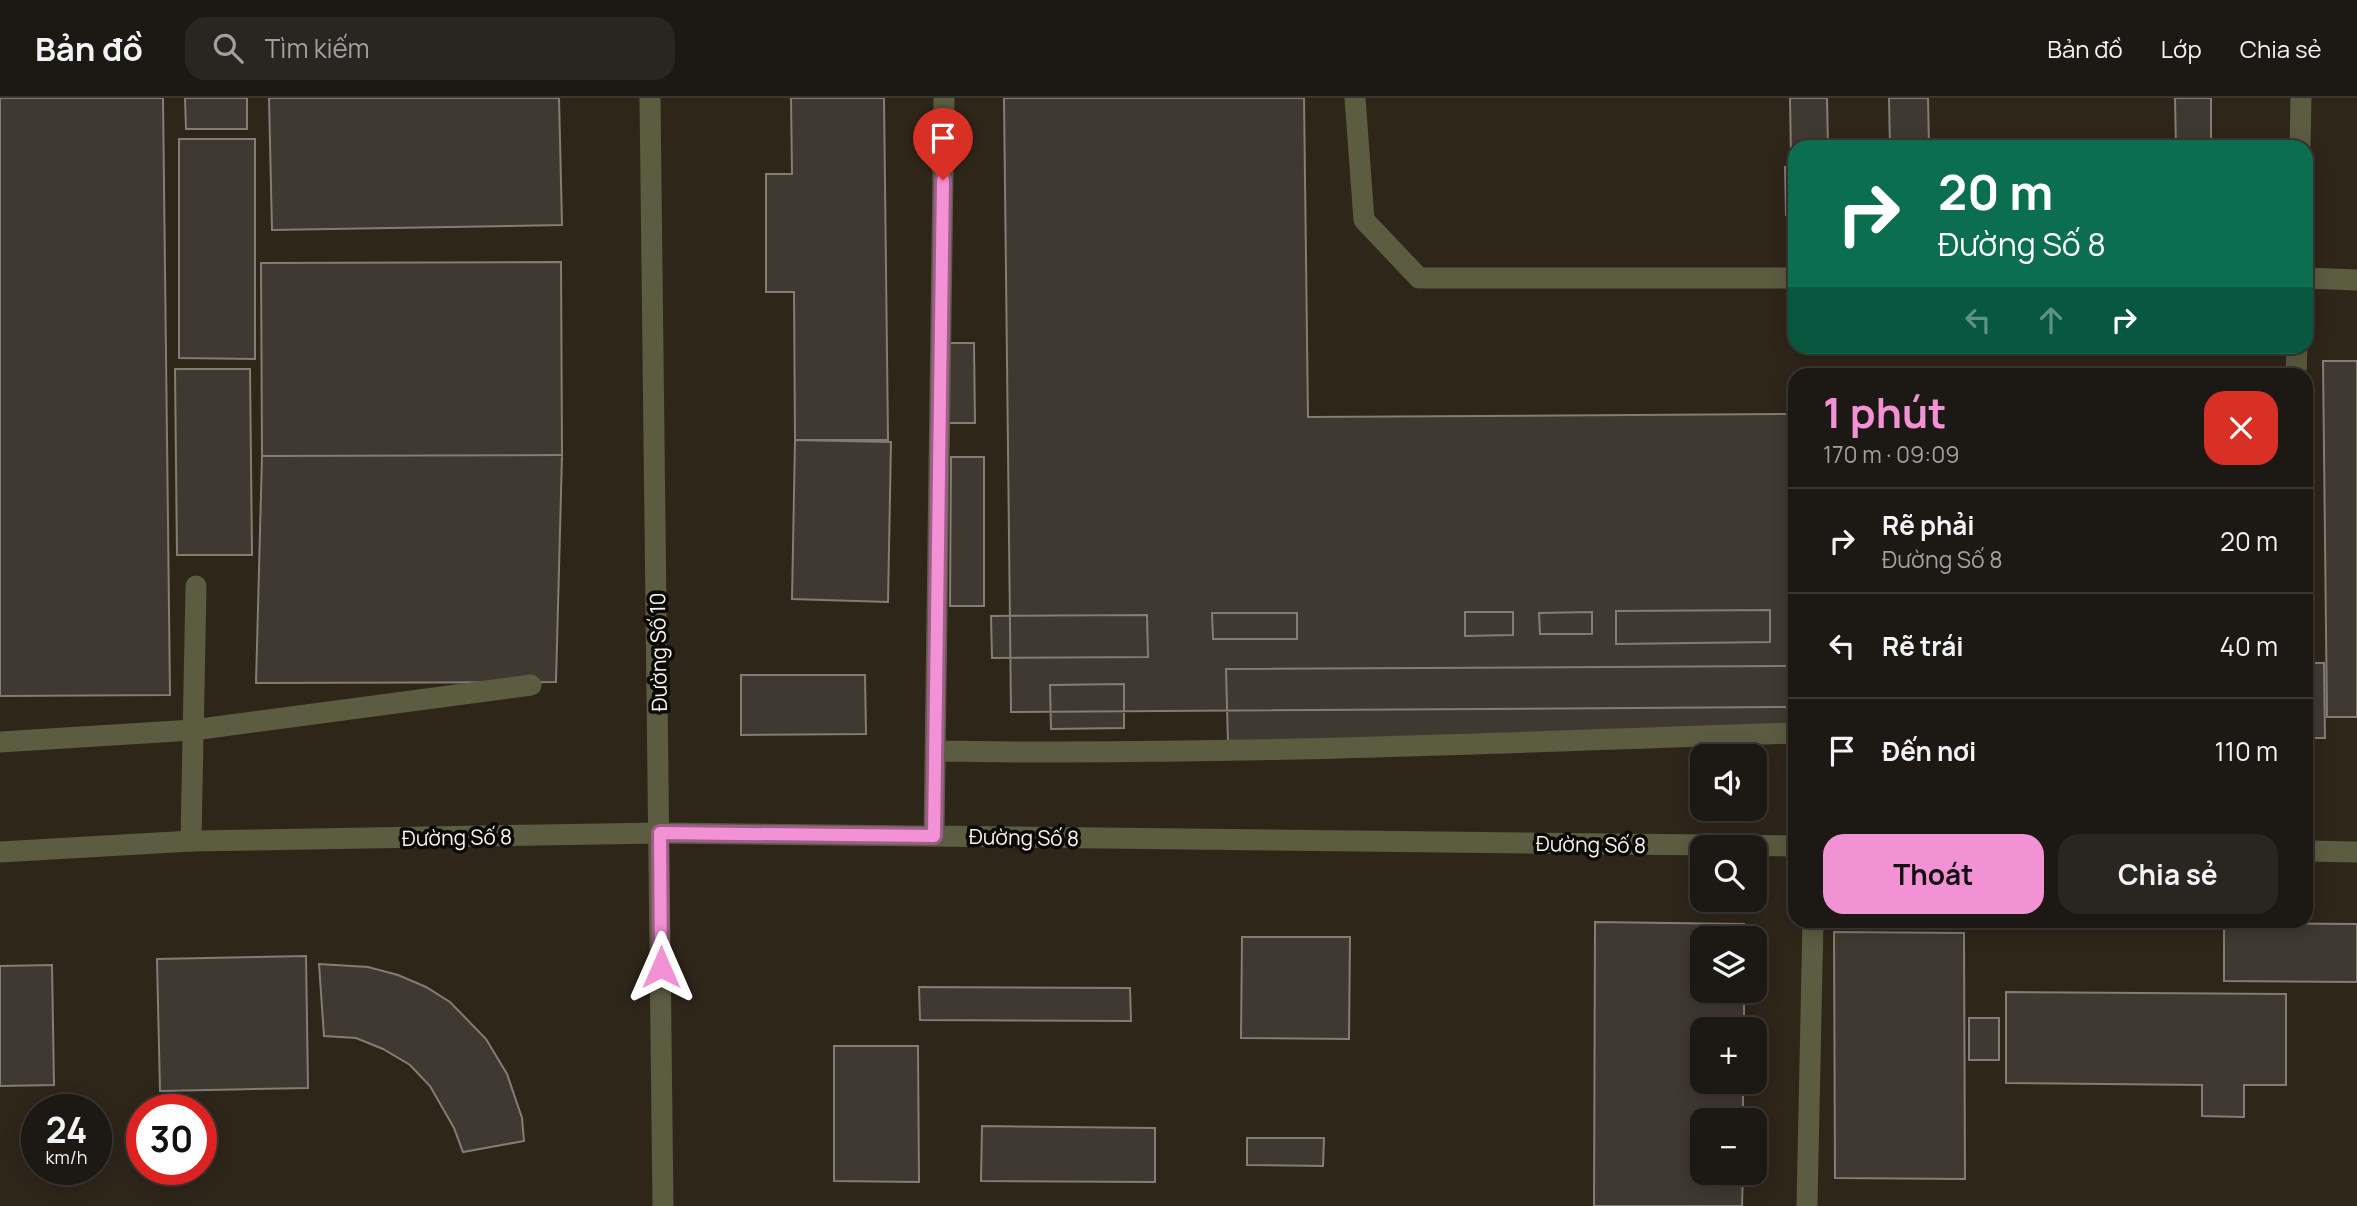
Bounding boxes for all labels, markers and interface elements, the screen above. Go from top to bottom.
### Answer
search box [185,17,675,80]
text: Bản đồ [35,26,143,71]
icon: search [209,29,247,67]
text: Tìm kiếm [265,30,369,66]
text: Bản đồ [2047,32,2123,65]
text: Lớp [2161,32,2202,65]
text: Chia sẻ [2240,32,2322,65]
pin [913,108,973,180]
icon: arrive [924,119,962,157]
text: 20 m [1938,158,2053,225]
icon: right [1823,168,1914,259]
text: Đường Số 8 [1938,222,2106,266]
icon: left [1959,301,1997,339]
icon: ahead [2032,301,2070,339]
icon: right [2105,301,2143,339]
text: 1 phút [1823,383,1946,441]
button: close [2204,391,2278,465]
text: 170 m · 09:09 [1823,438,1960,470]
text: Rẽ phải [1882,507,1975,543]
icon: right [1823,522,1861,560]
text: 20 m [2220,523,2278,559]
text: Đường Số 8 [1882,543,2003,575]
street label: Đường Số 10 [643,592,673,712]
icon: left [1823,627,1861,665]
text: Rẽ trái [1882,628,1964,664]
text: 40 m [2220,628,2278,664]
icon: arrive [1823,732,1861,770]
text: Đến nơi [1882,733,1976,769]
text: 110 m [2215,733,2278,769]
map controls [1690,744,1767,1185]
button: sound [1690,744,1767,821]
street label: Đường Số 8 [402,822,512,852]
street label: Đường Số 8 [969,822,1079,852]
street label: Đường Số 8 [1536,829,1646,859]
button: Thoát [1823,834,2044,914]
button: Chia sẻ [2058,834,2278,914]
button: search [1690,835,1767,912]
button: layers [1690,926,1767,1003]
position arrow [624,930,698,1004]
button: + [1690,1017,1767,1094]
speed limit sign: 30 [126,1094,217,1185]
text: 24 [46,1106,87,1154]
button: − [1690,1108,1767,1185]
text: km/h [46,1145,87,1169]

